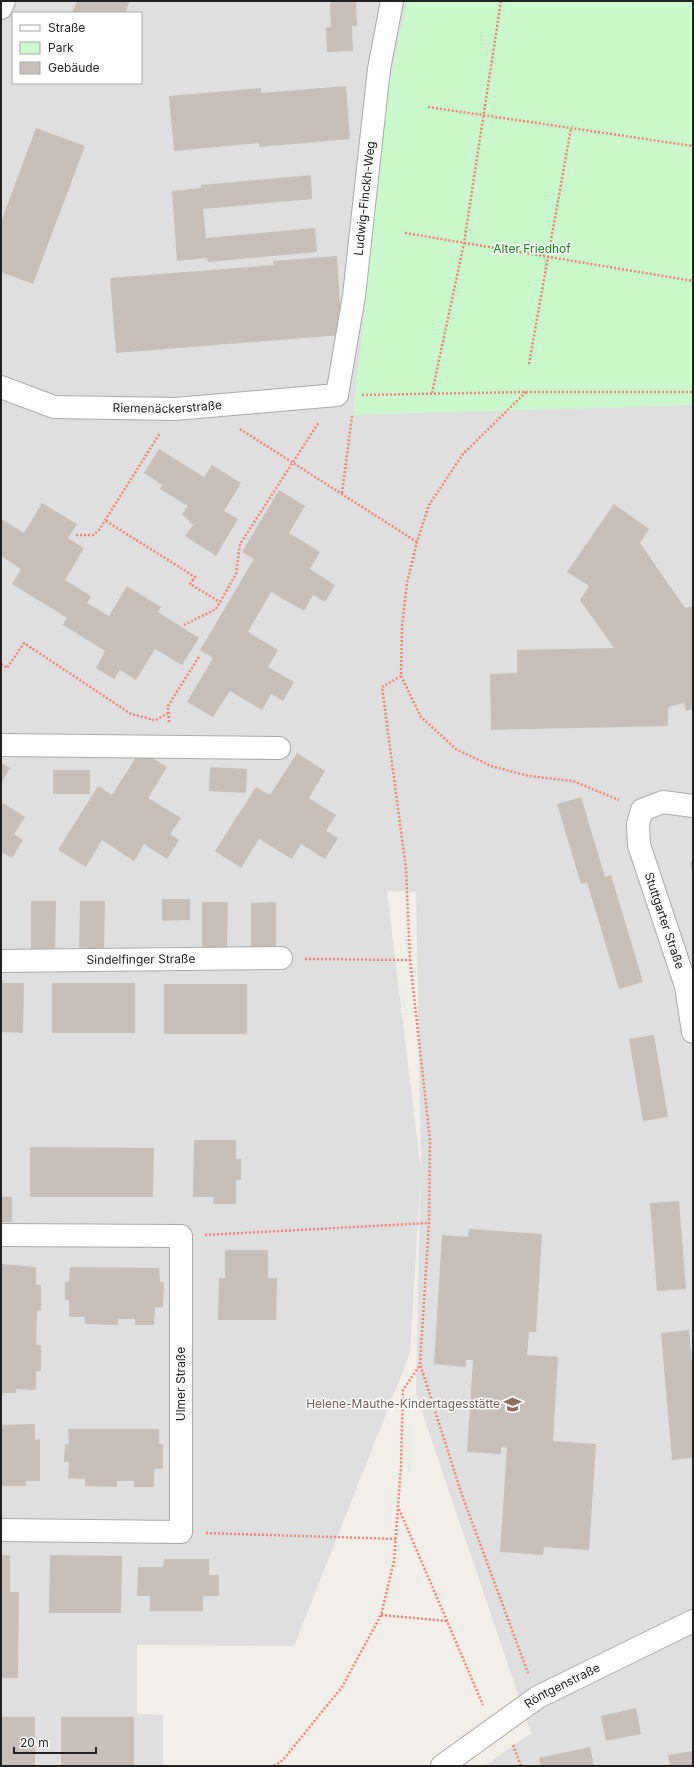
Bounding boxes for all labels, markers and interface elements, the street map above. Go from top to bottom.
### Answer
legend [12,12,142,84]
text: Straße [48,20,85,35]
text: Park [48,40,74,55]
text: Gebäude [48,60,100,75]
street label: Ludwig-Finckh-Weg [351,140,378,256]
park label: Alter Friedhof [493,241,571,256]
street label: Riemenäckerstraße [112,397,223,416]
street label: Stuttgarter Straße [642,870,688,971]
street label: Sindelfinger Straße [86,951,196,967]
street label: Ulmer Straße [173,1347,188,1421]
school or university icon: Helene-Mauthe-Kindertagesstätte [503,1394,523,1414]
place label: Helene-Mauthe-Kindertagesstätte [306,1396,500,1411]
street label: Röntgenstraße [521,1660,602,1711]
scale bar [14,1729,96,1755]
text: 20 m [20,1735,49,1750]

